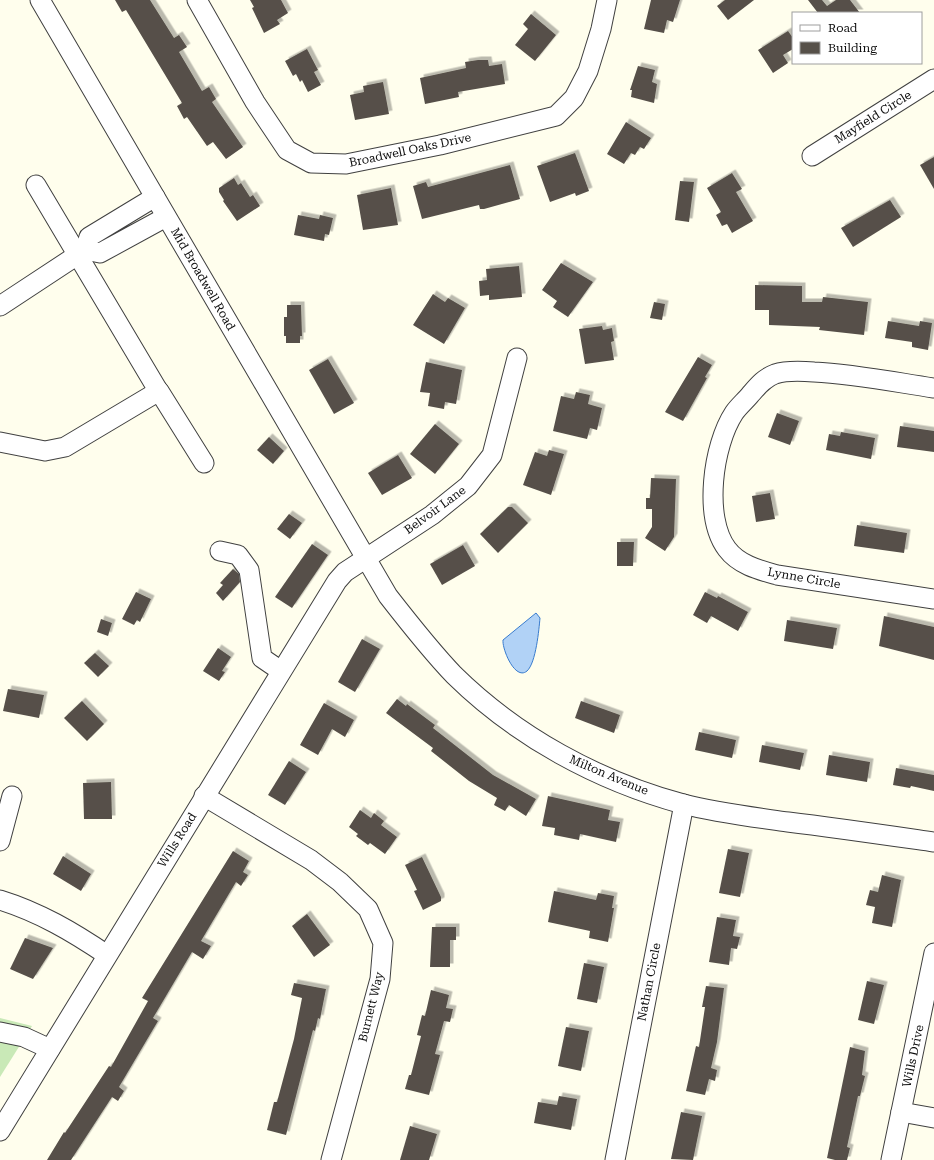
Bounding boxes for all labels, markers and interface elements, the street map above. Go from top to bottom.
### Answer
legend [792,12,922,64]
text: Road [828,21,858,35]
text: Building [828,41,877,55]
street label: Mayfield Circle [832,88,914,146]
street label: Broadwell Oaks Drive [348,130,473,170]
street label: Mid Broadwell Road [168,225,238,333]
street label: Belvoir Lane [402,483,469,537]
street label: Lynne Circle [766,565,842,591]
street label: Milton Avenue [567,752,651,798]
street label: Wills Road [155,810,199,870]
street label: Nathan Circle [635,941,664,1022]
street label: Burnett Way [356,970,387,1044]
street label: Wills Drive [900,1023,927,1088]

